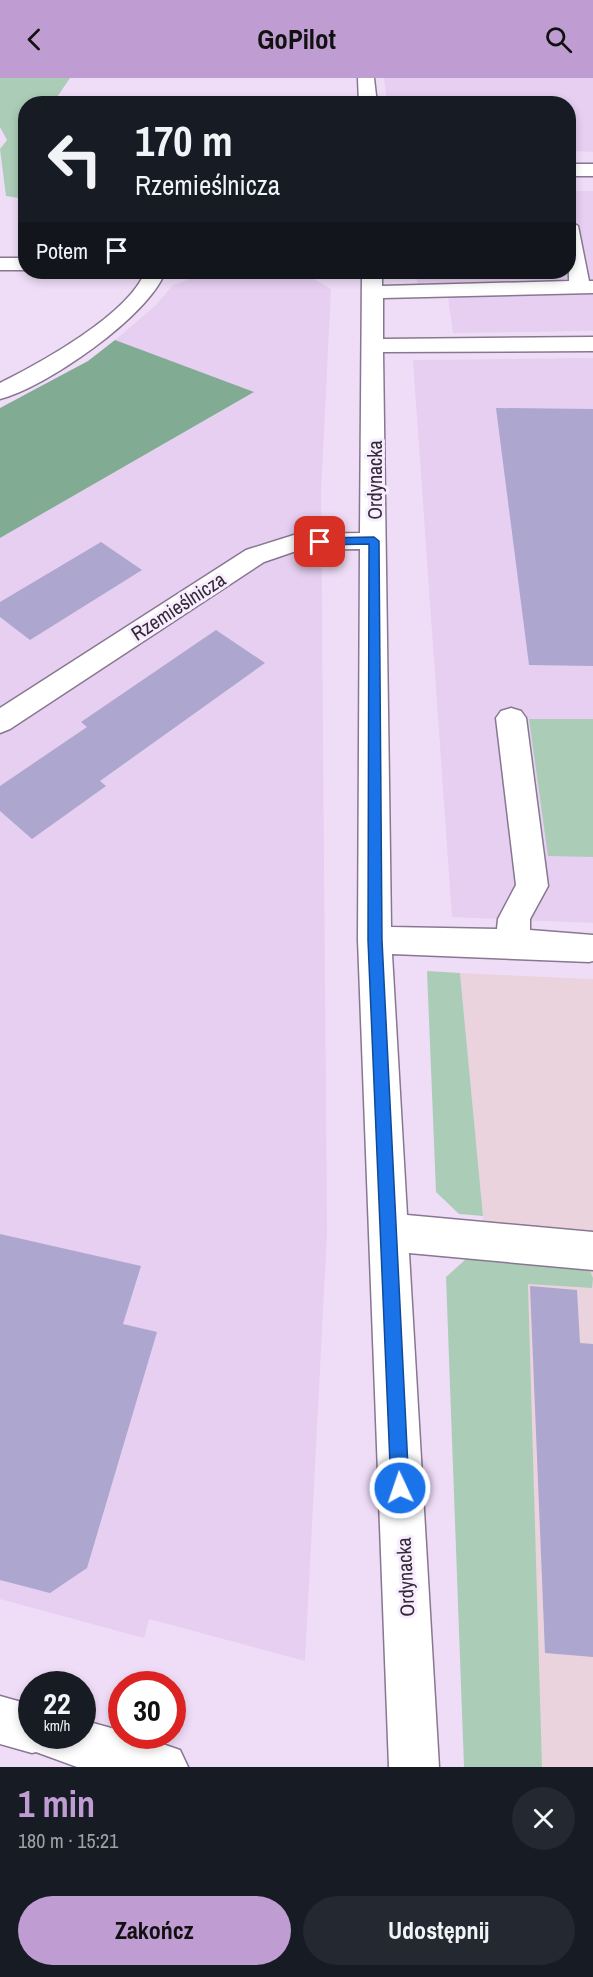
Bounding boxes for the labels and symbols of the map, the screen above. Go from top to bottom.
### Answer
street label: Ordynacka [361,440,388,520]
pin [294,516,345,567]
street label: Rzemieślnicza [126,565,230,647]
position arrow [368,1456,432,1520]
street label: Ordynacka [389,1537,421,1617]
speed limit sign: 30 [108,1671,186,1749]

